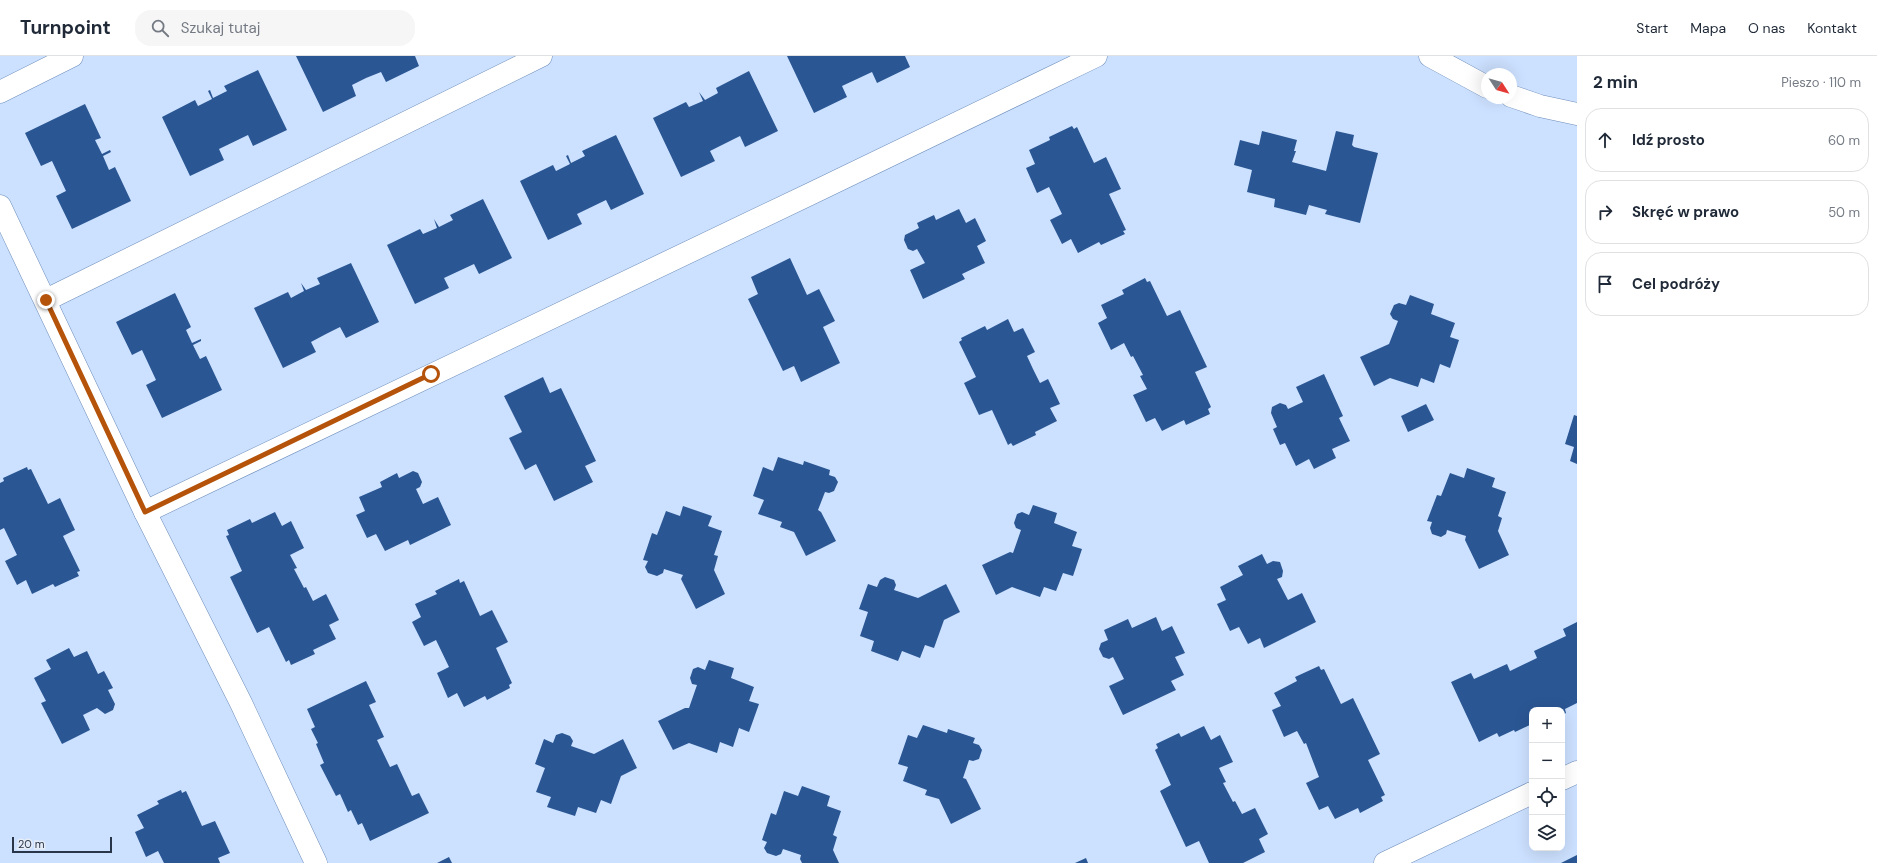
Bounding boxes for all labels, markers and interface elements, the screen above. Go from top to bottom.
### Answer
search box [135,10,415,46]
text: Turnpoint [20,15,111,40]
icon: search [149,17,171,39]
text: Szukaj tutaj [181,18,260,38]
text: Start [1636,19,1668,37]
text: Mapa [1690,19,1726,37]
text: O nas [1748,19,1785,37]
text: Kontakt [1807,19,1857,37]
north arrow [1481,68,1517,104]
text: 2 min [1593,71,1638,93]
text: Pieszo · 110 m [1781,74,1861,91]
icon: ahead [1594,129,1616,151]
text: Idź prosto [1632,130,1705,150]
text: 60 m [1828,132,1860,149]
icon: right [1594,201,1616,223]
text: Skręć w prawo [1632,202,1739,222]
text: 50 m [1828,204,1860,221]
icon: arrive [1594,273,1616,295]
text: Cel podróży [1632,274,1720,294]
route end [37,291,55,309]
route start [422,365,440,383]
map controls [1529,707,1565,851]
button: + [1529,707,1565,743]
button: − [1529,743,1565,779]
button: locate [1529,779,1565,815]
button: layers [1529,815,1565,851]
scale bar [12,835,112,854]
text: 20 m [18,837,44,851]

